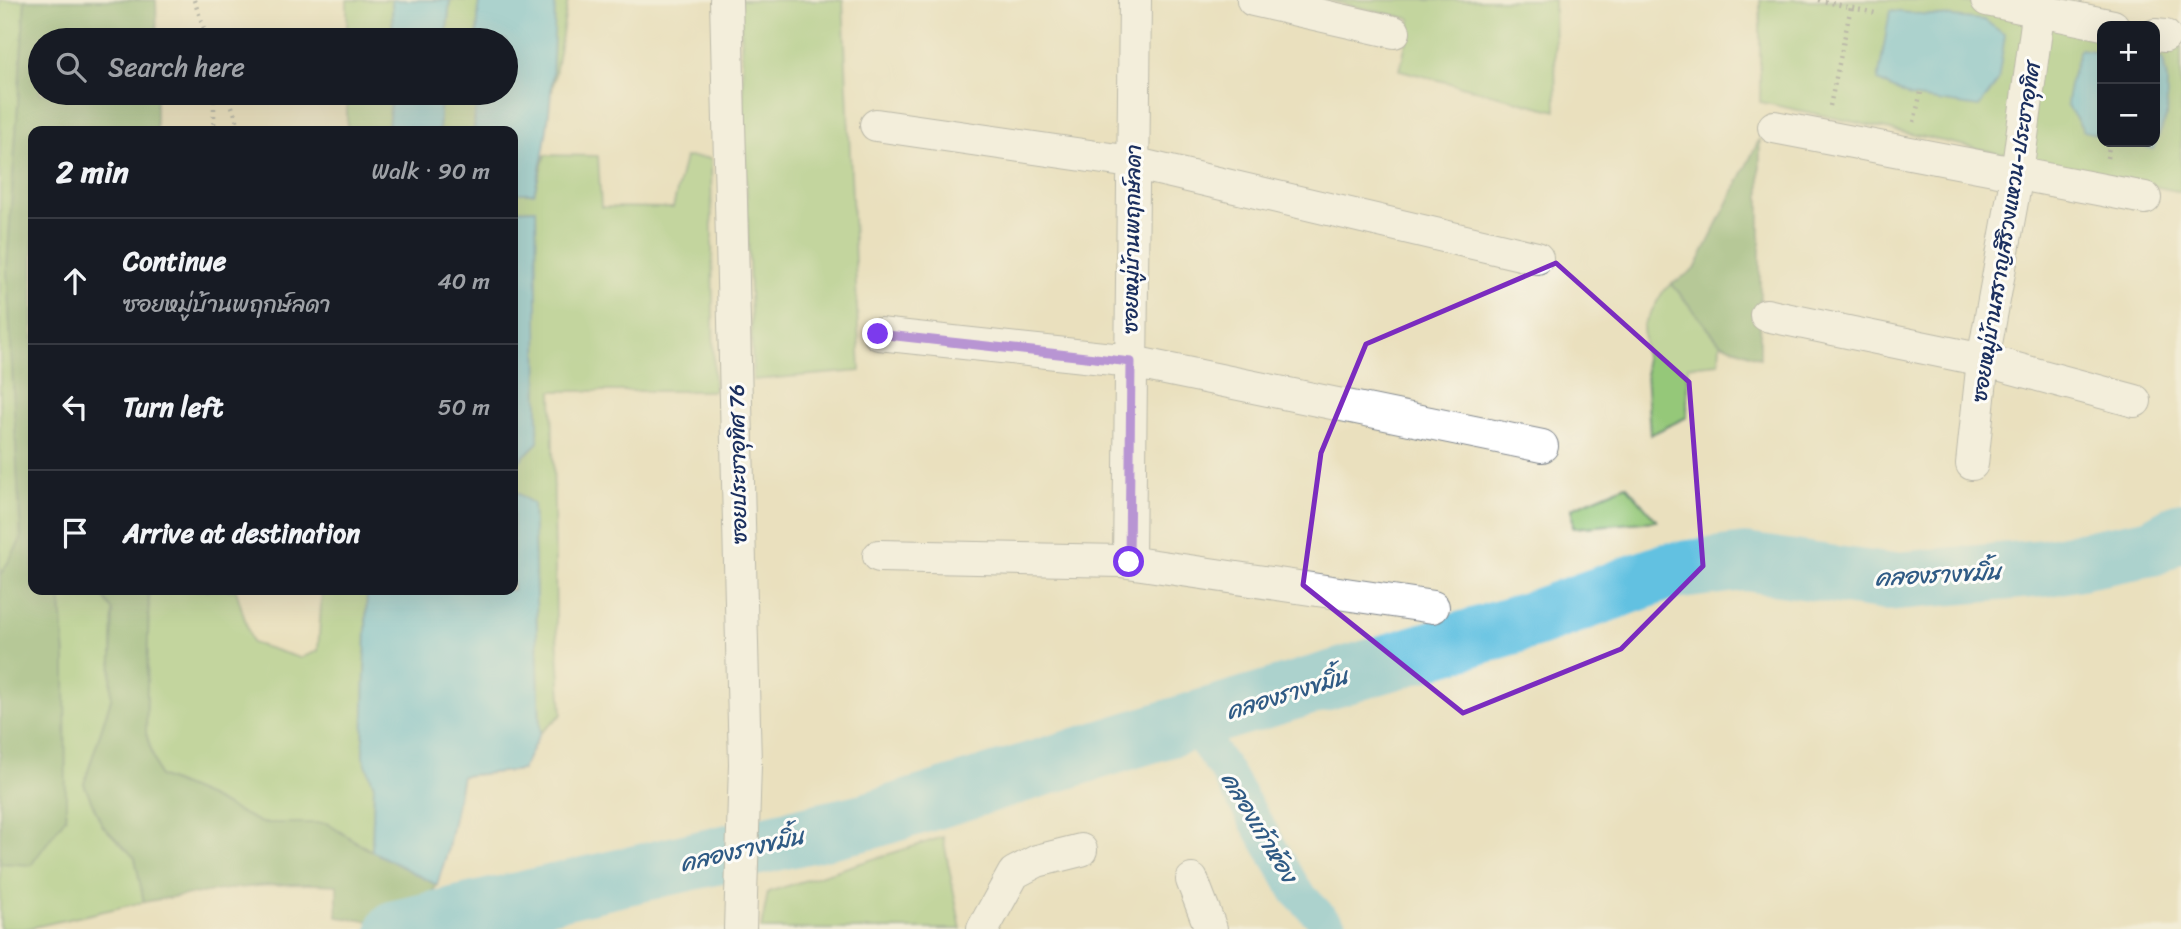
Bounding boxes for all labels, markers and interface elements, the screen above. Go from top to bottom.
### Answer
map controls [2097,21,2160,147]
button: + [2097,21,2160,84]
search box [28,28,518,105]
text: Search here [108,44,245,90]
icon: search [52,48,90,86]
street label: ซอยหมู่บ้านสราญสิริวงแหวน-ประชาอุทิศ [1960,56,2052,405]
button: − [2097,84,2160,147]
street label: ซอยหมู่บ้านพฤกษ์ลดา [1111,144,1153,334]
text: 2 min [56,145,129,199]
text: Walk · 90 m [372,151,490,192]
text: Continue [123,238,226,284]
text: 40 m [437,261,490,302]
icon: ahead [56,262,94,300]
text: ซอยหมู่บ้านพฤกษ์ลดา [123,284,331,325]
route end [862,318,893,349]
text: Turn left [123,384,223,430]
street label: ซอยประชาอุทิศ 76 [718,384,758,544]
text: 50 m [438,387,490,428]
icon: left [56,388,94,426]
text: Arrive at destination [123,510,360,556]
icon: arrive [56,514,94,552]
route start [1113,546,1144,577]
water label: คลองรางขมิ้น [1874,551,2004,599]
water label: คลองรางขมิ้น [1221,655,1356,732]
water label: คลองเก้าห้อง [1210,764,1310,893]
water label: คลองรางขมิ้น [676,815,810,884]

